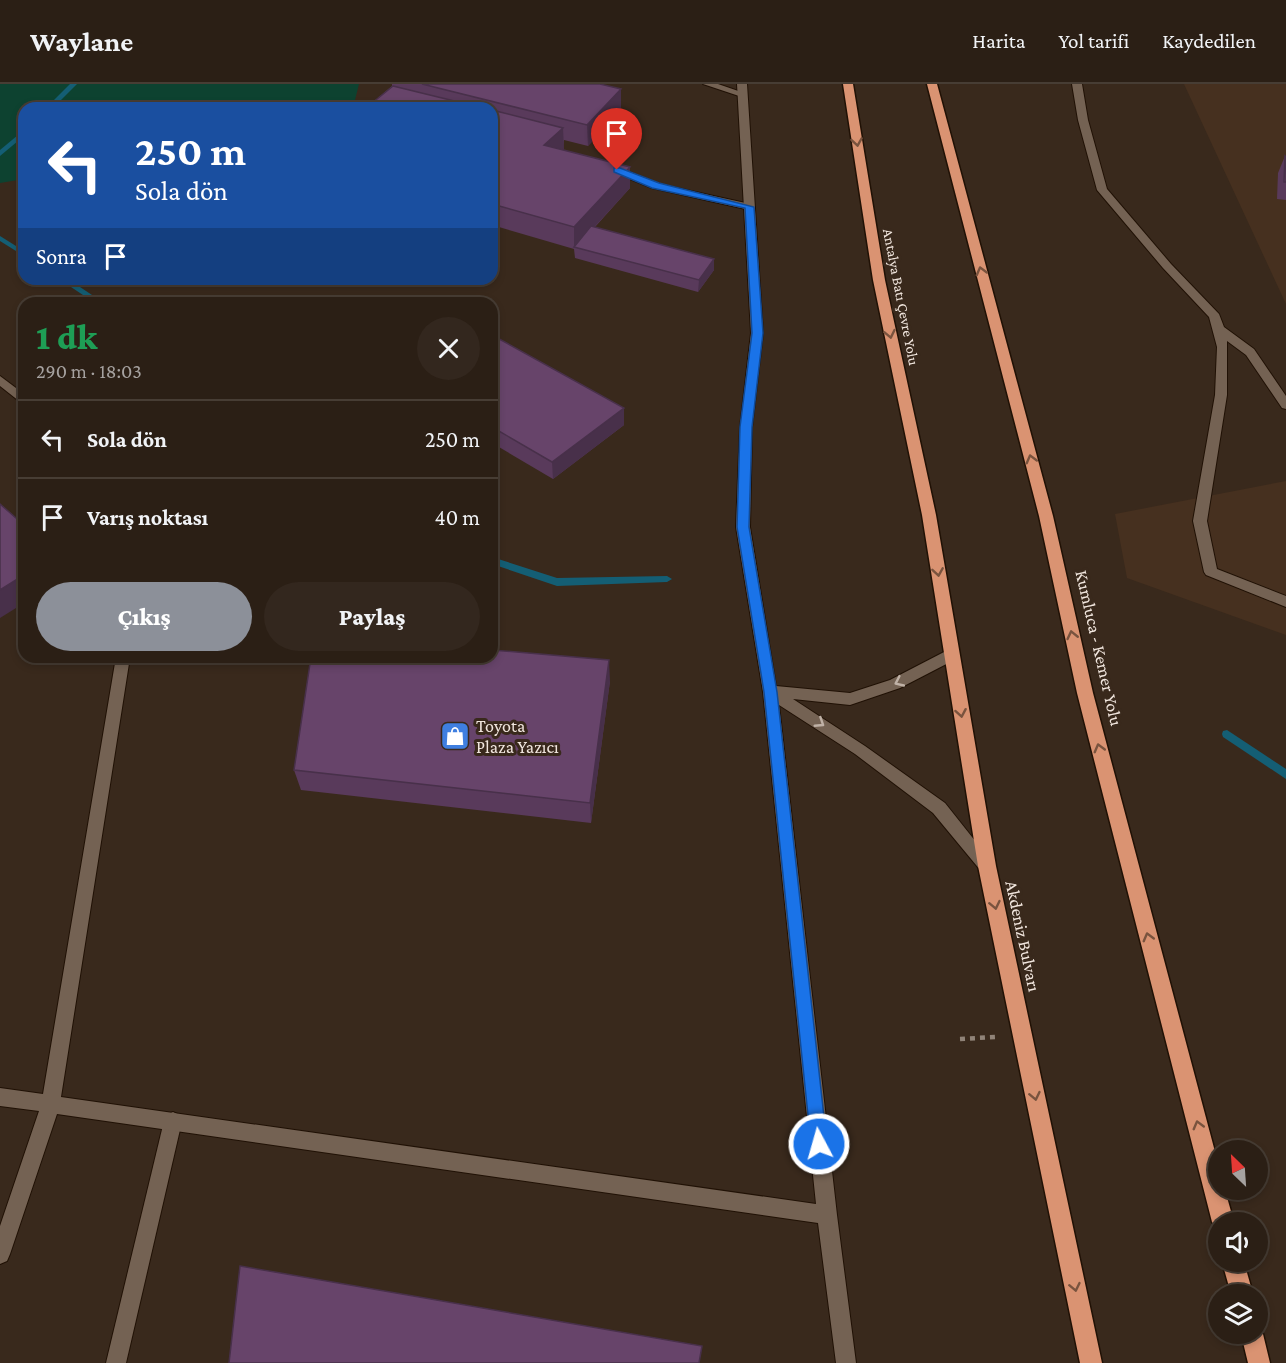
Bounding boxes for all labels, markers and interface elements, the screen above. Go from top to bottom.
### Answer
text: Waylane [30,26,133,57]
text: Harita [972,29,1025,53]
text: Yol tarifi [1058,29,1129,53]
text: Kaydedilen [1162,29,1256,53]
pin [591,108,642,170]
icon: arrive [600,117,633,150]
icon: left [36,126,114,204]
text: 250 m [135,127,246,174]
one-way arrow [850,136,863,146]
text: Sola dön [135,176,228,206]
street label: Antalya Batı Çevre Yolu [879,227,922,367]
icon: arrive [99,240,132,273]
text: Sonra [36,244,87,269]
one-way arrow [976,266,988,277]
text: 1 dk [36,317,97,357]
button: close [417,317,480,380]
one-way arrow [883,329,896,339]
text: 290 m · 18:03 [36,360,142,382]
icon: left [36,423,69,456]
text: Sola dön [87,427,167,452]
text: 250 m [425,427,480,452]
one-way arrow [1025,455,1038,465]
icon: arrive [36,501,69,534]
text: Varış noktası [87,505,208,530]
text: 40 m [435,505,480,530]
one-way arrow [931,567,944,577]
street label: Kumluca - Kemer Yolu [1071,568,1127,728]
button: Çıkış [36,582,252,651]
button: Paylaş [264,582,480,651]
one-way arrow [1067,631,1080,641]
one-way arrow [894,675,905,687]
one-way arrow [954,708,967,718]
place label: Toyota Plaza Yazıcı [476,716,559,757]
one-way arrow [813,716,824,727]
shop icon: Toyota Plaza Yazıcı [439,720,471,752]
one-way arrow [1094,743,1107,753]
street label: Akdeniz Bulvarı [1001,879,1045,994]
one-way arrow [988,900,1001,910]
one-way arrow [1143,932,1156,942]
one-way arrow [1028,1091,1041,1101]
position arrow [787,1112,851,1176]
one-way arrow [1192,1120,1205,1130]
north arrow [1208,1140,1268,1200]
map controls [1208,1140,1268,1344]
button: sound [1208,1212,1268,1272]
one-way arrow [1068,1281,1081,1291]
button: layers [1208,1284,1268,1344]

